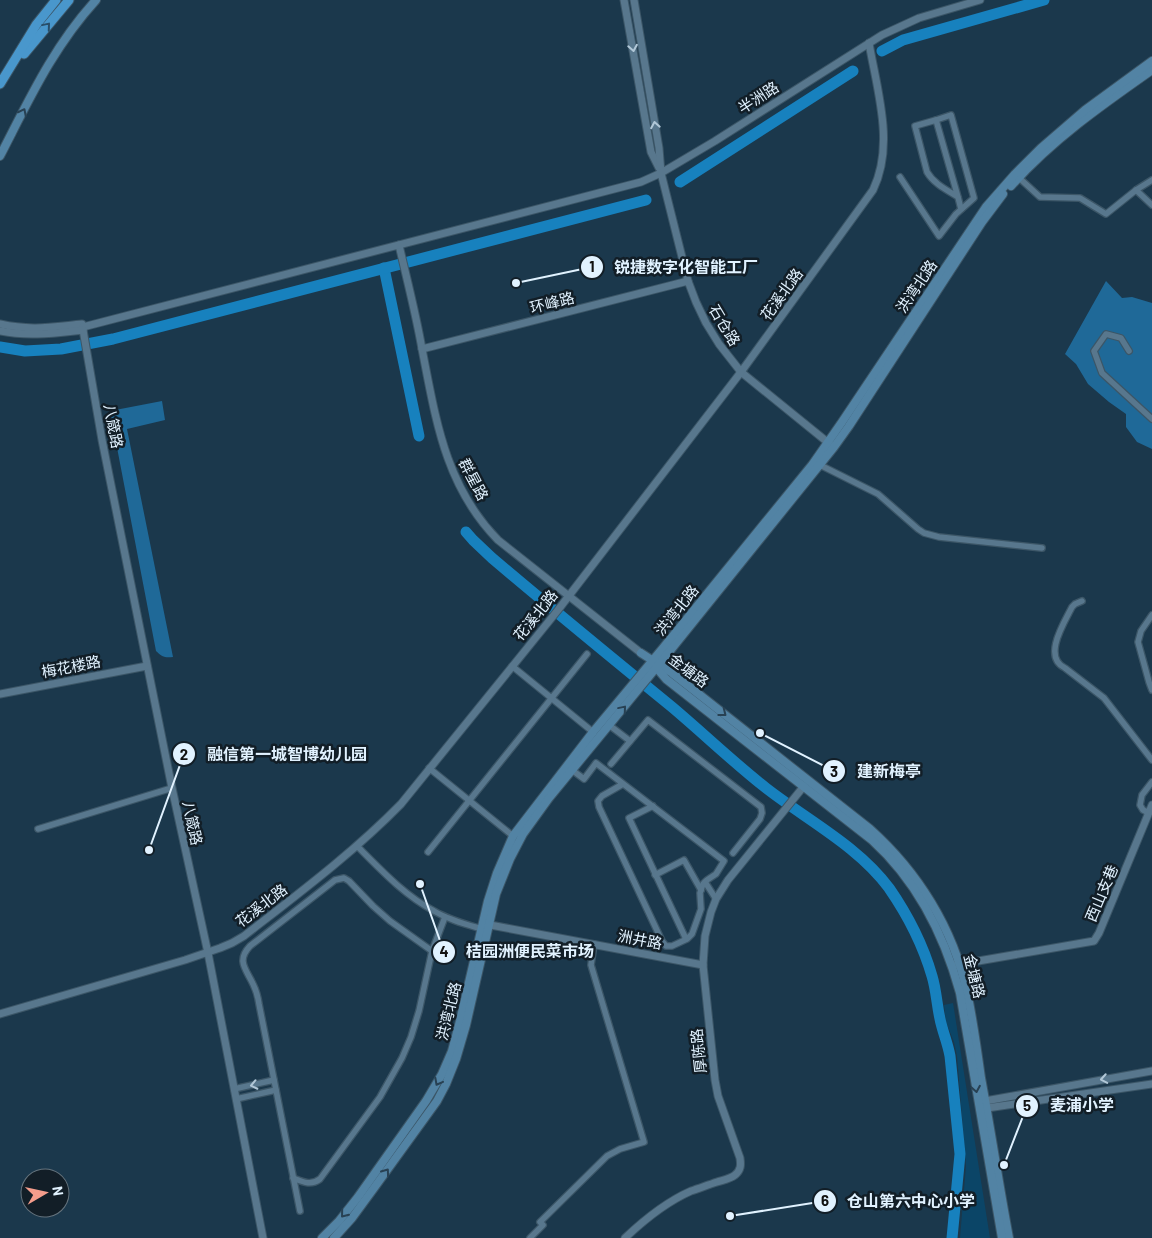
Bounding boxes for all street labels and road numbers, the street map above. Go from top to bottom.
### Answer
street label: 半洲路 [734,77,782,117]
street label: 洪湾北路 [892,256,940,316]
street label: 花溪北路 [756,264,806,324]
street label: 环峰路 [528,288,576,316]
street label: 石仓路 [706,301,744,349]
street label: 八箴路 [101,402,127,450]
street label: 群星路 [455,455,493,503]
street label: 洪湾北路 [650,581,702,639]
street label: 花溪北路 [509,586,561,644]
street label: 金塘路 [666,649,712,691]
street label: 梅花楼路 [40,651,102,681]
street label: 八箴路 [180,799,206,847]
street label: 西山支巷 [1081,862,1121,924]
street label: 花溪北路 [232,880,290,930]
street label: 洲井路 [616,926,664,952]
street label: 金塘路 [961,952,989,1000]
street label: 洪湾北路 [432,980,464,1042]
street label: 厚陈路 [687,1028,709,1074]

